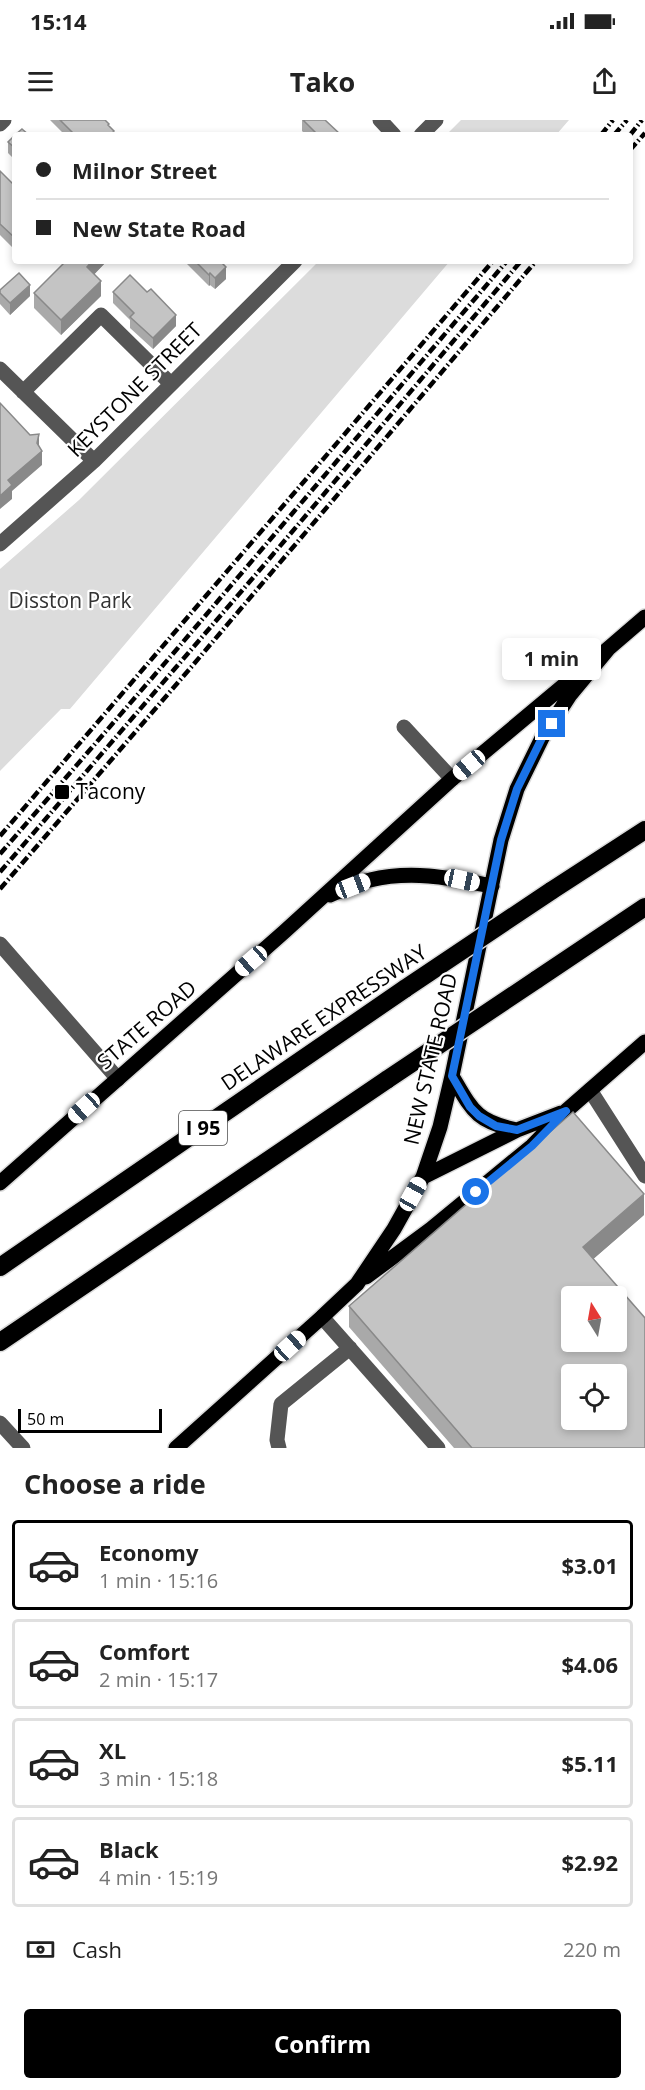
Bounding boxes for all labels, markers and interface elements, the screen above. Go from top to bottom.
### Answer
text: 15:14 [30,6,87,36]
text: Tako [290,63,355,100]
icon: menu [24,65,57,98]
icon: share [588,65,621,98]
text: Milnor Street [72,155,217,185]
text: New State Road [72,213,246,243]
street label: KEYSTONE STREET [61,316,208,463]
park label: Disston Park [9,586,131,614]
callout: 1 min [502,637,602,679]
text: 1 min [524,645,579,672]
route end [538,710,565,737]
car [449,747,489,783]
place label: Tacony [76,777,146,805]
marker: Tacony [53,783,71,801]
car [443,867,481,893]
car [333,871,373,901]
street label: DELAWARE EXPRESSWAY [215,938,432,1097]
car [232,942,270,980]
street label: NEW STATE ROAD [397,970,463,1147]
street label: STATE ROAD [91,973,202,1075]
car [65,1089,103,1127]
road number: I 95 [179,1111,227,1145]
car [396,1174,430,1214]
route start [462,1178,489,1205]
north arrow [561,1286,627,1352]
map controls [561,1286,627,1430]
car [271,1327,309,1365]
button: locate [561,1364,627,1430]
scale bar [18,1406,162,1434]
text: 50 m [27,1408,64,1430]
text: Choose a ride [24,1465,206,1502]
text: Economy [99,1537,198,1567]
icon: car [27,1538,81,1592]
text: $3.01 [561,1550,618,1580]
text: 1 min · 15:16 [99,1567,218,1594]
text: Comfort [99,1636,190,1666]
icon: car [27,1637,81,1691]
text: $4.06 [561,1649,618,1679]
text: 2 min · 15:17 [99,1666,218,1693]
text: XL [99,1735,126,1765]
icon: car [27,1736,81,1790]
text: $5.11 [561,1748,618,1778]
text: 3 min · 15:18 [99,1765,218,1792]
text: Black [99,1834,159,1864]
icon: car [27,1835,81,1889]
text: $2.92 [561,1847,618,1877]
text: 4 min · 15:19 [99,1864,218,1891]
icon: cash [24,1933,57,1966]
text: Cash [72,1934,122,1964]
text: 220 m [563,1936,621,1963]
button: Confirm [24,2009,621,2078]

